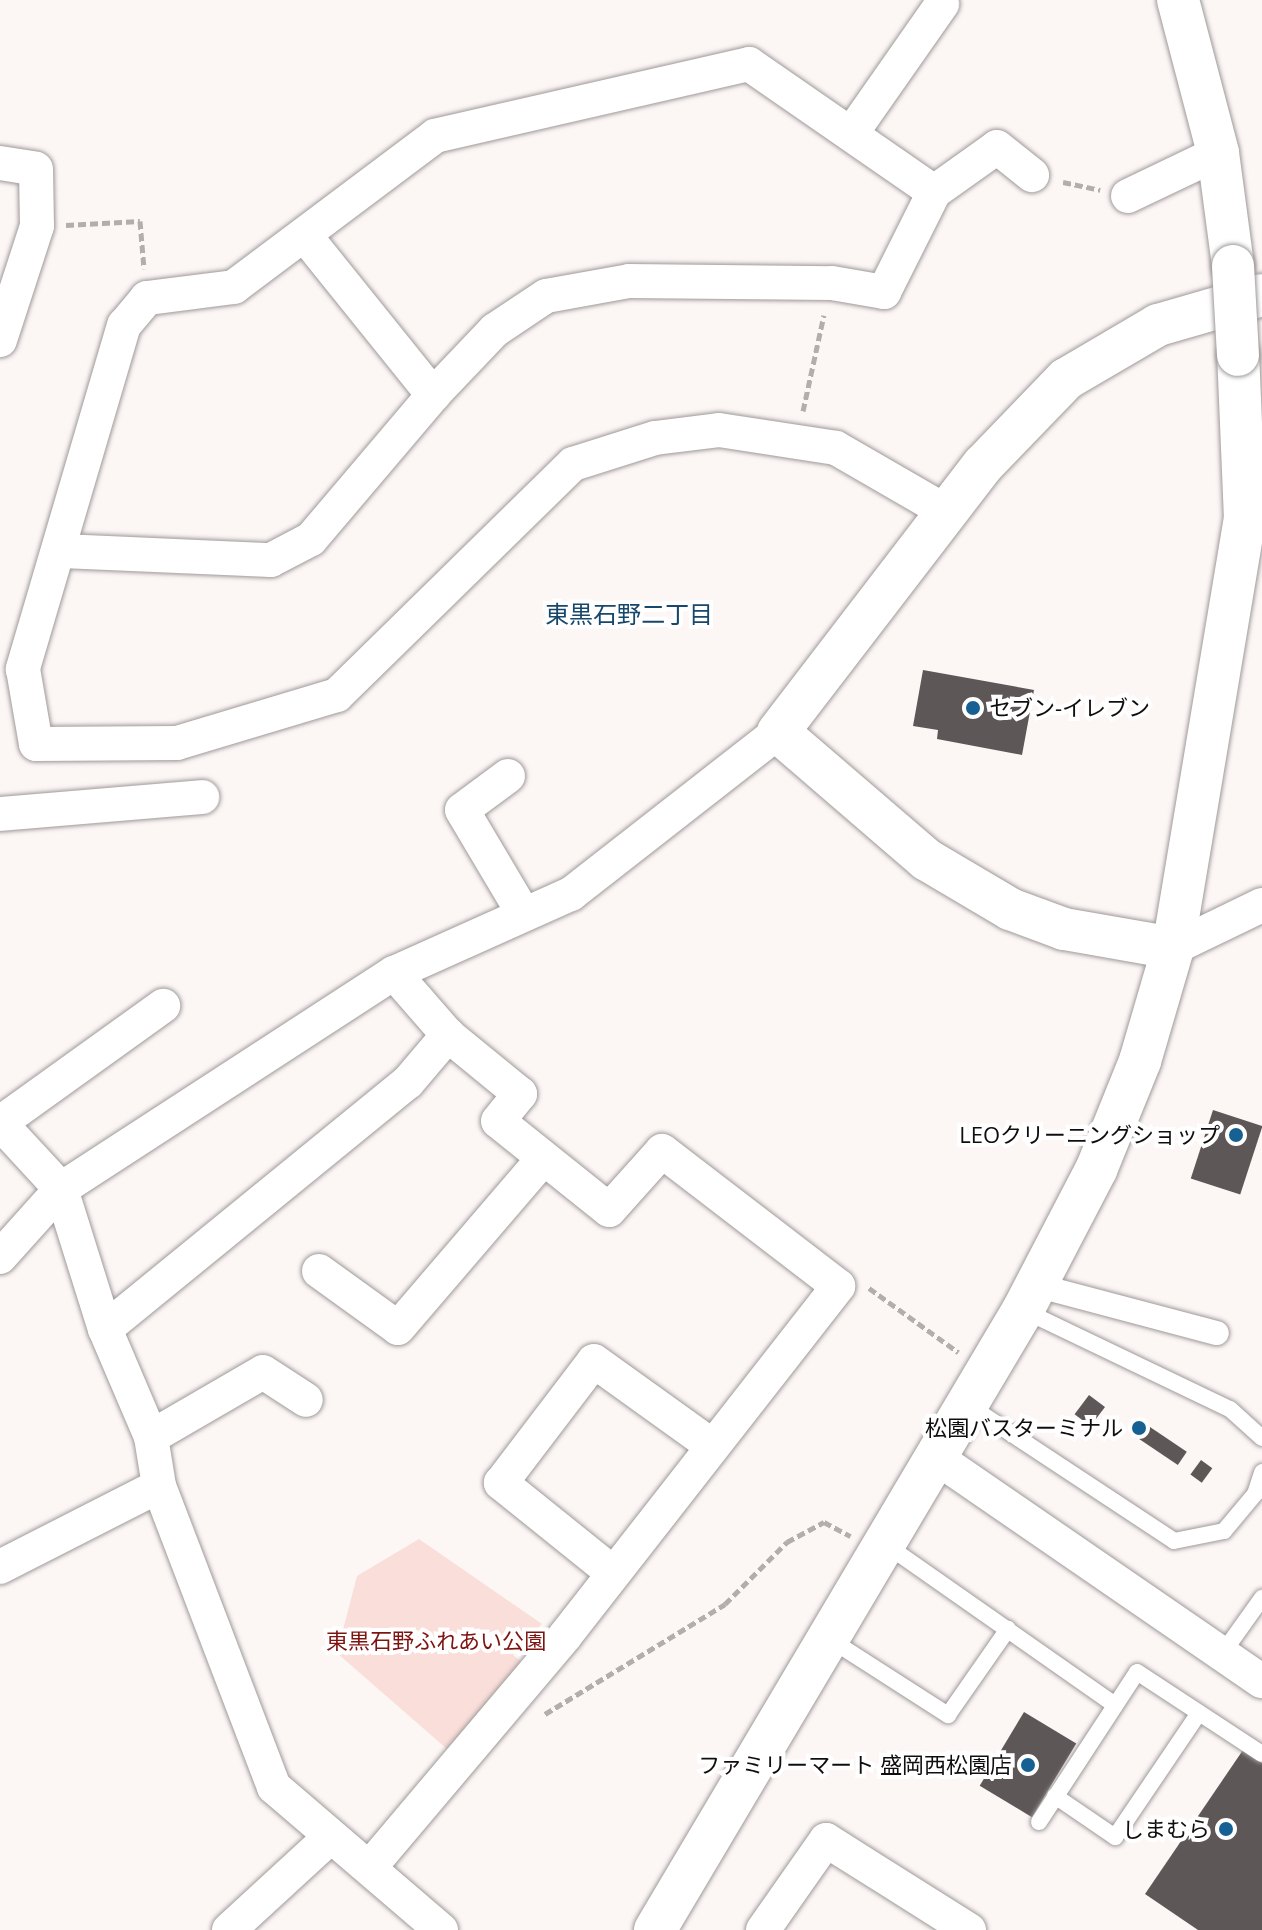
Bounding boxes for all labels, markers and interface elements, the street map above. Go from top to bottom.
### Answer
district label: 東黒石野二丁目 [545,600,713,628]
place label: セブン-イレブン [989,695,1150,721]
marker: セブン-イレブン [964,699,982,717]
place label: LEOクリーニングショップ [959,1122,1220,1148]
marker: LEOクリーニングショップ [1227,1126,1245,1144]
place label: 松園バスターミナル [925,1415,1123,1441]
marker: 松園バスターミナル [1130,1419,1148,1437]
park label: 東黒石野ふれあい公園 [326,1628,546,1654]
place label: ファミリーマート 盛岡西松園店 [698,1752,1012,1778]
marker: ファミリーマート 盛岡西松園店 [1019,1756,1037,1774]
place label: しまむら [1122,1816,1210,1842]
marker: しまむら [1217,1820,1235,1838]

